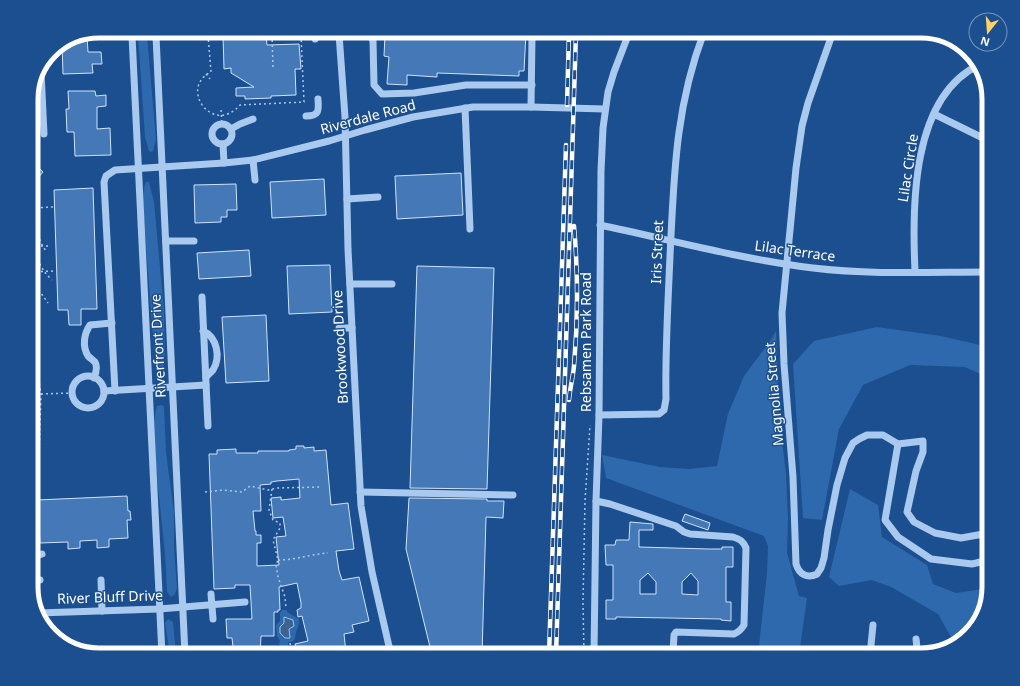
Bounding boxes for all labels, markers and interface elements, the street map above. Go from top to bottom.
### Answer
north arrow [968,12,1008,52]
text: N [978,34,991,51]
street label: Riverdale Road [318,95,418,138]
street label: Lilac Circle [893,132,922,203]
street label: Iris Street [646,220,667,284]
street label: Lilac Terrace [754,235,837,266]
street label: Rebsamen Park Road [576,272,595,412]
street label: Brookwood Drive [327,290,352,404]
street label: Riverfront Drive [145,294,170,398]
street label: Magnolia Street [760,341,788,447]
street label: River Bluff Drive [57,585,163,608]

